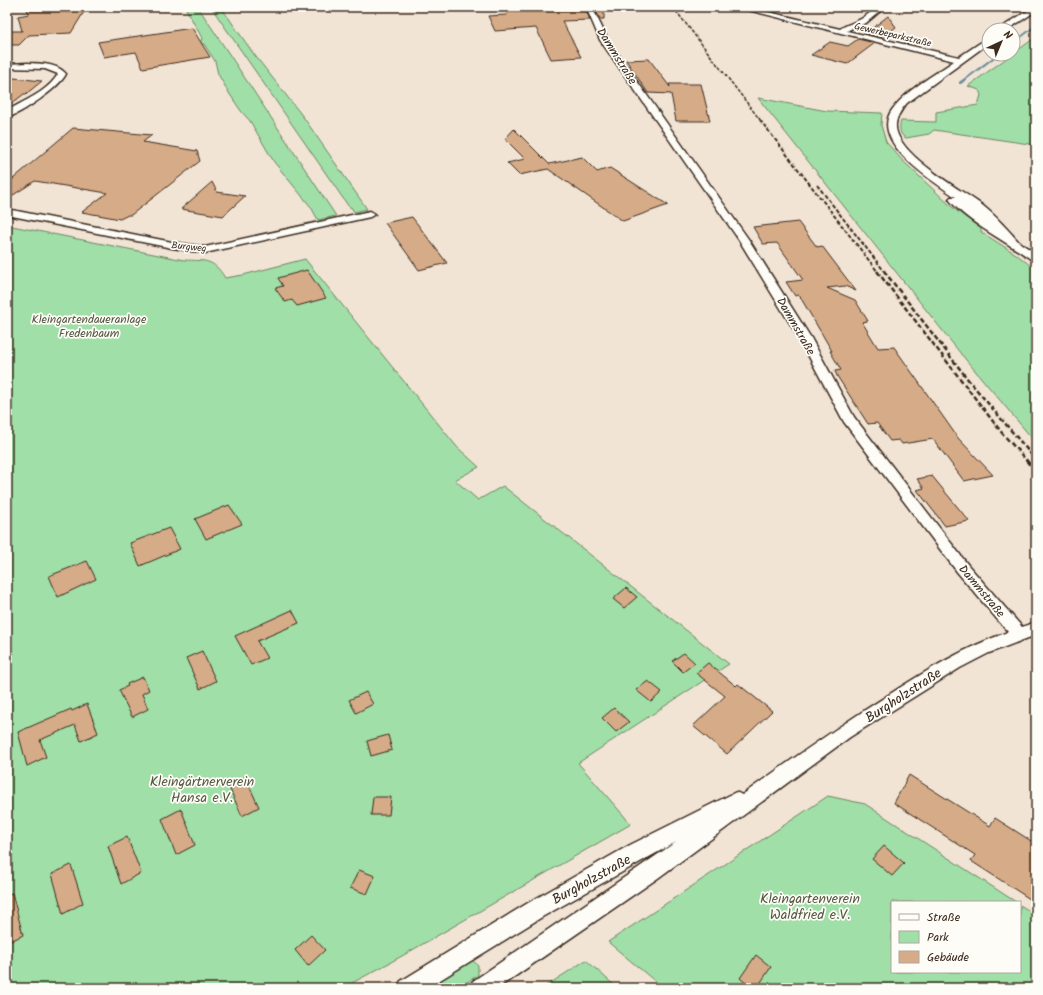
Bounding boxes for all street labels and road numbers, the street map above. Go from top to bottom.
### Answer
street label: Gewerbeparkstraße [853,18,933,52]
street label: Dammstraße [591,24,642,89]
street label: Burgweg [171,237,207,257]
street label: Dammstraße [771,294,820,359]
street label: Dammstraße [954,561,1010,622]
street label: Burgholzstraße [861,662,947,729]
street label: Burgholzstraße [548,849,636,911]

